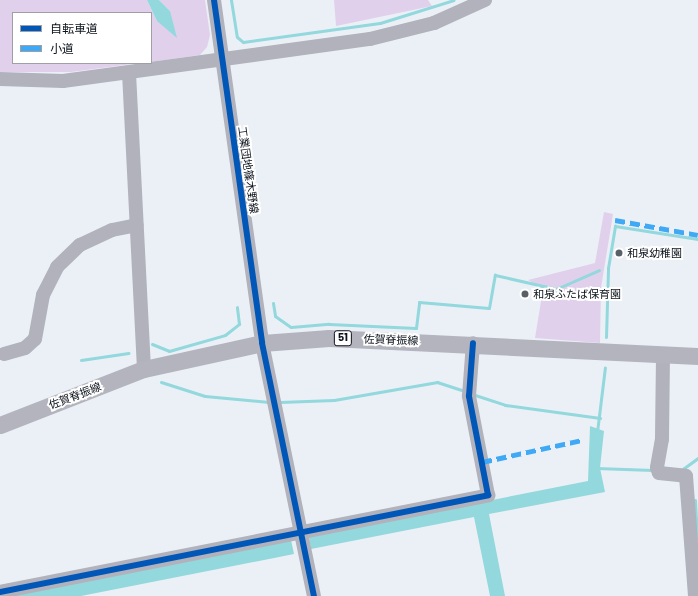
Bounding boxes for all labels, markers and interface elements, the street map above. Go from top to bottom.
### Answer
legend [12,12,152,64]
text: 自転車道 [50,20,98,37]
text: 小道 [50,40,74,57]
street label: 工業団地篠木野線 [235,126,261,214]
place label: 和泉幼稚園 [627,246,682,260]
marker: 和泉幼稚園 [614,248,624,258]
place label: 和泉ふたば保育園 [533,287,621,301]
marker: 和泉ふたば保育園 [520,289,530,299]
road number: 51 [333,330,353,346]
street label: 佐賀脊振線 [363,332,419,348]
street label: 佐賀脊振線 [47,380,103,412]

